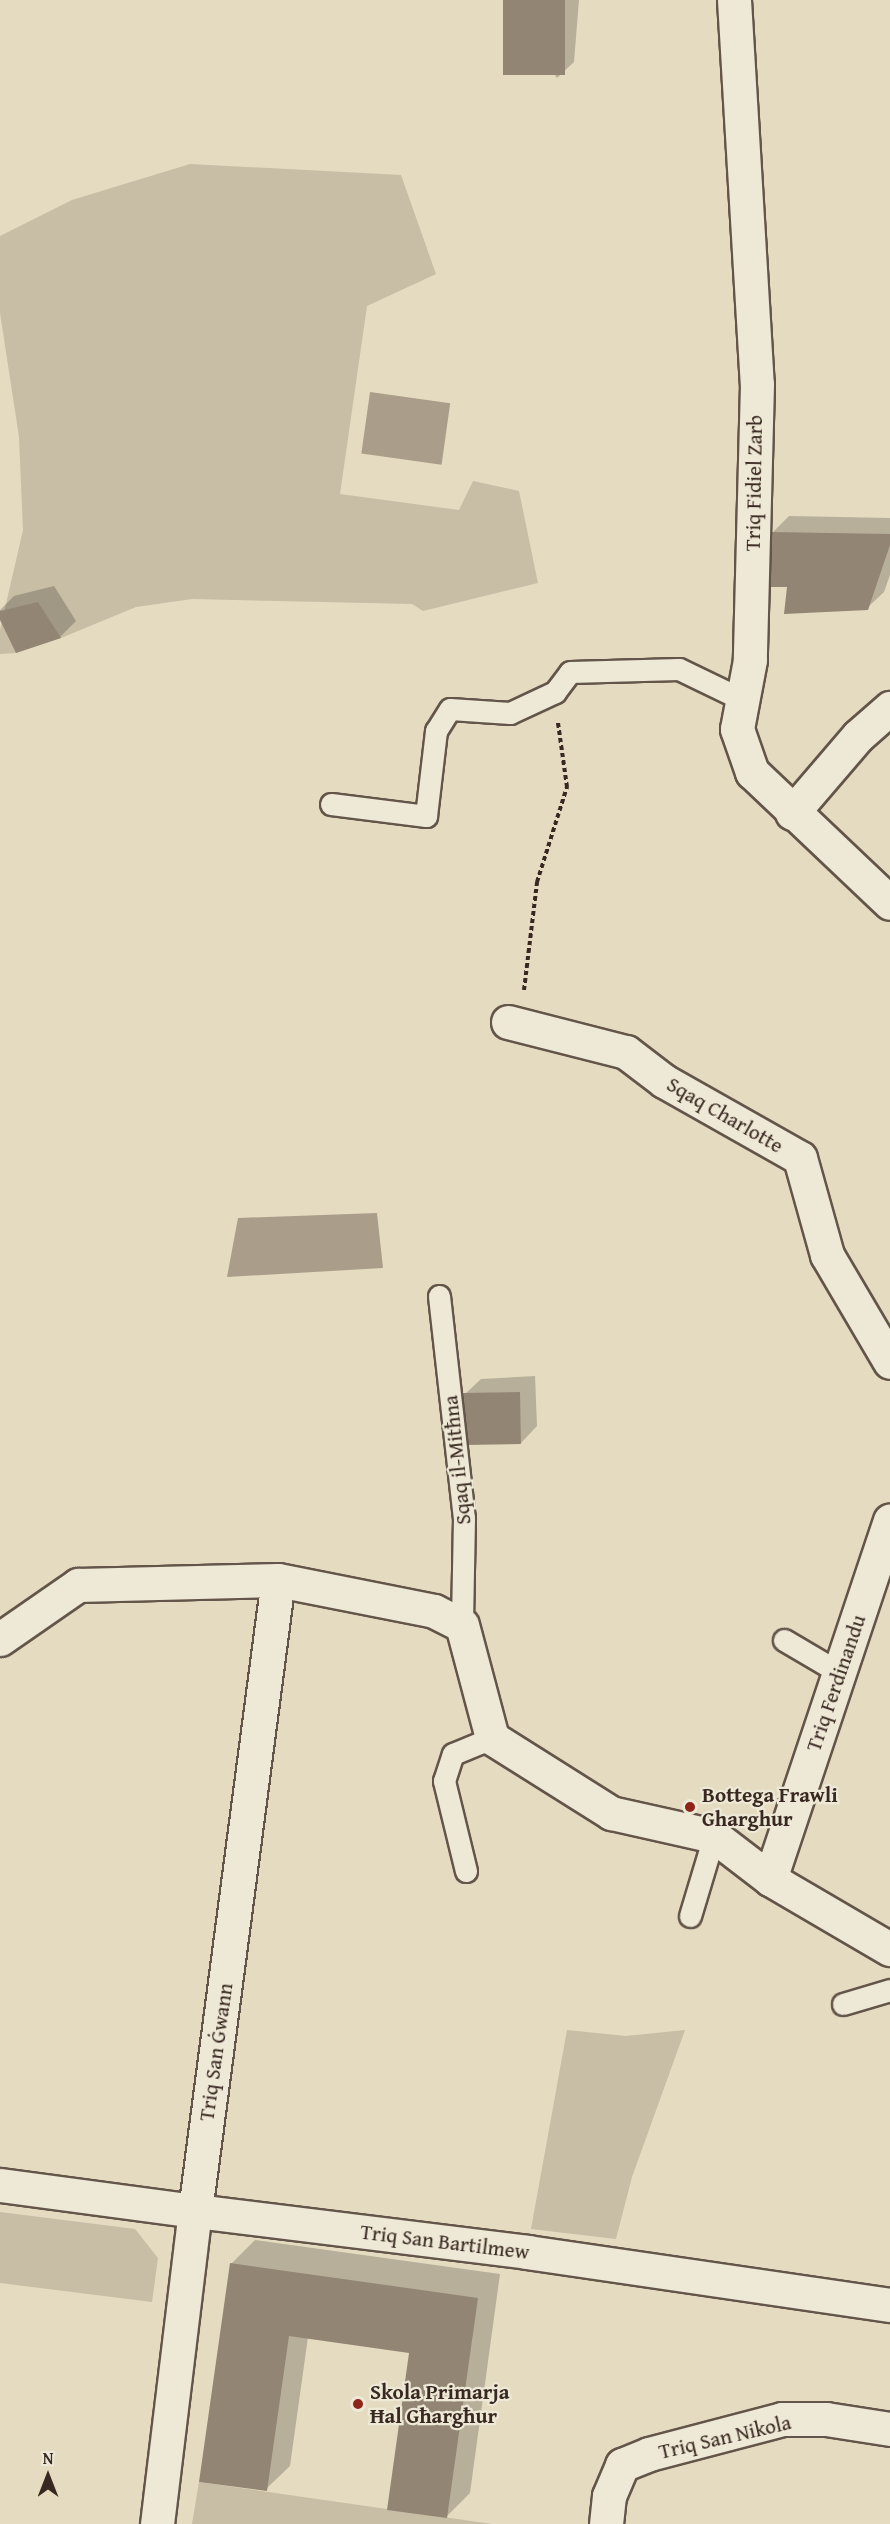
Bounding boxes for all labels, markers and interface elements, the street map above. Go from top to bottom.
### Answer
street label: Triq Fidiel Zarb [740,415,768,551]
street label: Sqaq Charlotte [662,1072,788,1158]
street label: Sqaq il-Mitħna [438,1394,476,1526]
street label: Triq Ferdinandu [801,1611,871,1755]
place label: Bottega Frawli Gharghur [702,1782,838,1832]
marker: Bottega Frawli Gharghur [683,1800,697,1814]
street label: Triq San Ġwann [194,1981,238,2123]
street label: Triq San Bartilmew [359,2219,531,2265]
place label: Skola Primarja Ħal Għargħur [370,2379,509,2429]
marker: Skola Primarja Ħal Għargħur [351,2397,365,2411]
street label: Triq San Nikola [656,2410,794,2464]
north arrow [18,2446,78,2506]
text: N [43,2446,53,2470]

